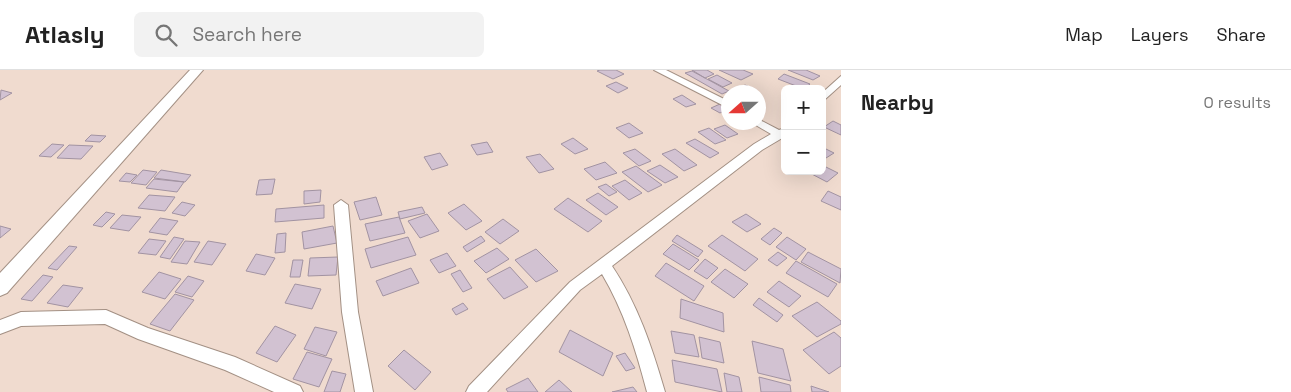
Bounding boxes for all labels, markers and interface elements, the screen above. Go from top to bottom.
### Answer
search box [134,12,484,57]
text: Atlasly [25,19,104,50]
icon: search [152,21,180,49]
text: Search here [192,22,302,47]
text: Map [1065,23,1103,46]
text: Layers [1131,23,1188,46]
text: Share [1216,23,1266,46]
north arrow [721,85,766,130]
map controls [781,85,826,175]
button: + [781,85,826,130]
text: Nearby [861,89,934,116]
text: 0 results [1203,92,1271,113]
button: − [781,130,826,175]

